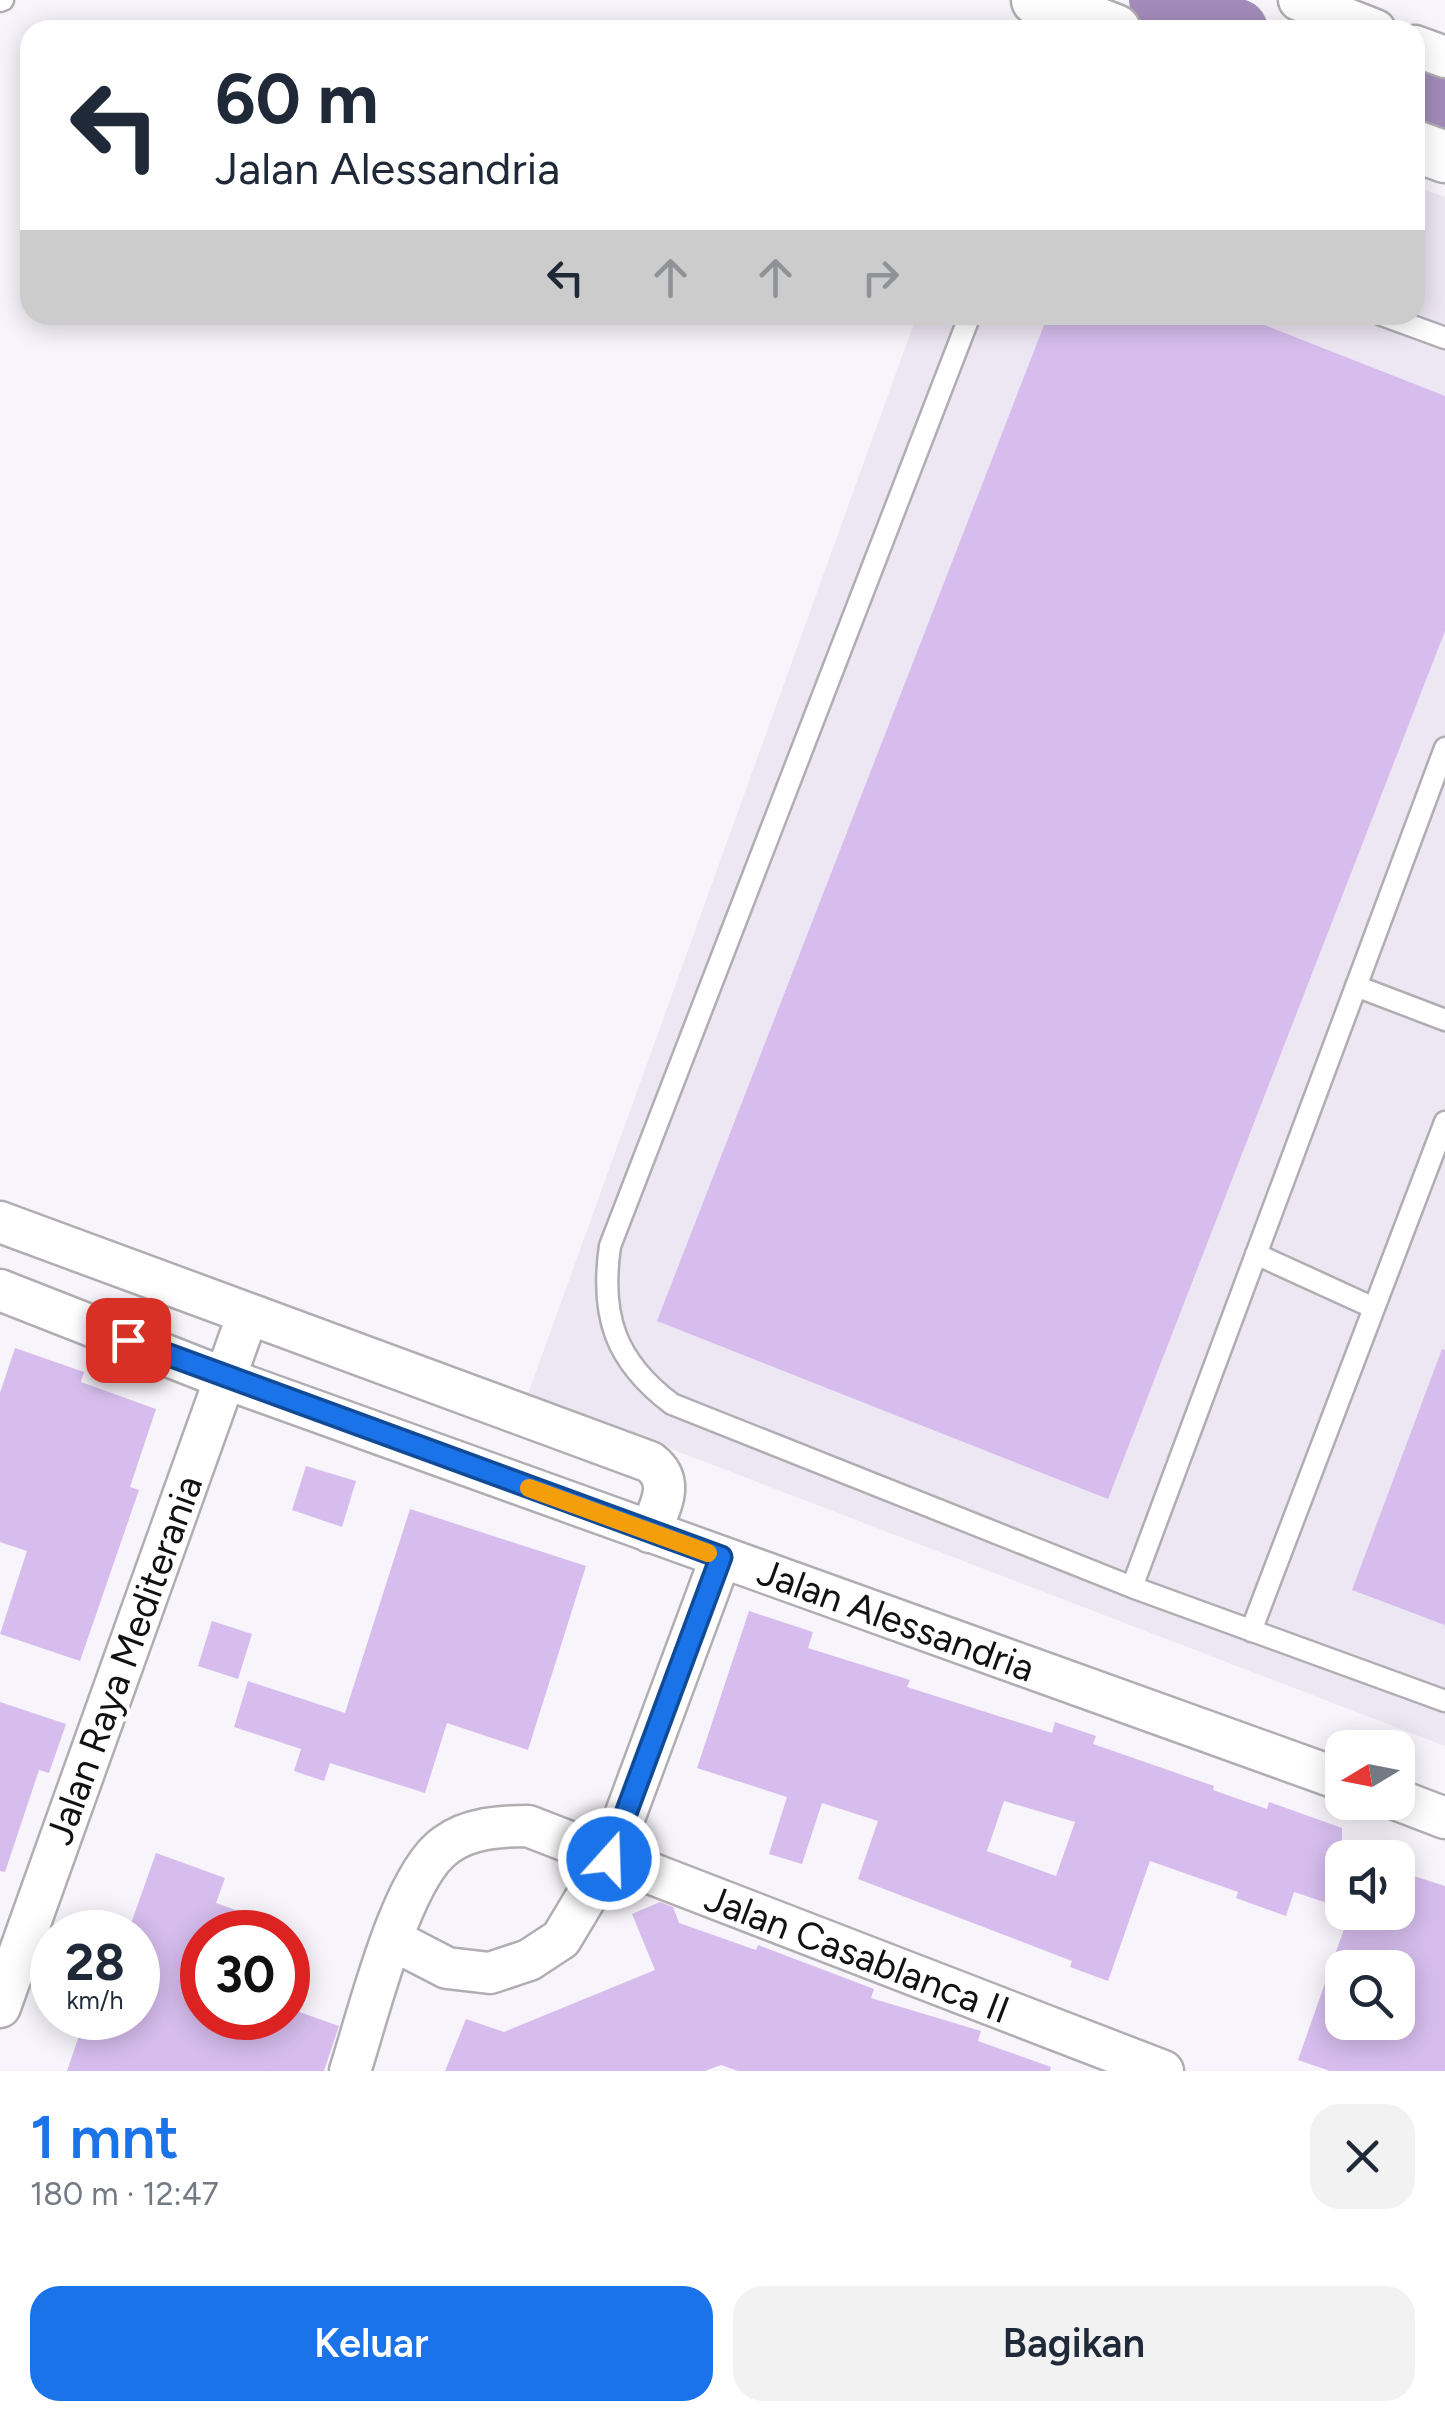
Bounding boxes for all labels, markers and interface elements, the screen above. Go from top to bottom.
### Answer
text: 60 m [215,56,379,141]
icon: left [50,60,180,190]
text: Jalan Alessandria [215,141,560,195]
icon: left [538,250,593,305]
icon: ahead [643,250,698,305]
icon: ahead [748,250,803,305]
icon: right [853,250,908,305]
pin [86,1298,171,1383]
icon: arrive [101,1313,156,1368]
street label: Jalan Raya Mediterania [36,1469,212,1851]
street label: Jalan Alessandria [751,1549,1041,1691]
north arrow [1325,1730,1415,1820]
map controls [1325,1730,1415,2040]
position arrow [557,1807,661,1911]
button: sound [1325,1840,1415,1930]
street label: Jalan Casablanca II [698,1875,1016,2033]
speed limit sign: 30 [180,1910,310,2040]
text: 28 [65,1932,125,1993]
button: search [1325,1950,1415,2040]
text: km/h [66,1985,124,2015]
text: 1 mnt [30,2101,179,2173]
button: close [1310,2104,1415,2209]
text: 180 m · 12:47 [30,2175,219,2213]
button: Keluar [30,2286,713,2401]
button: Bagikan [733,2286,1415,2401]

